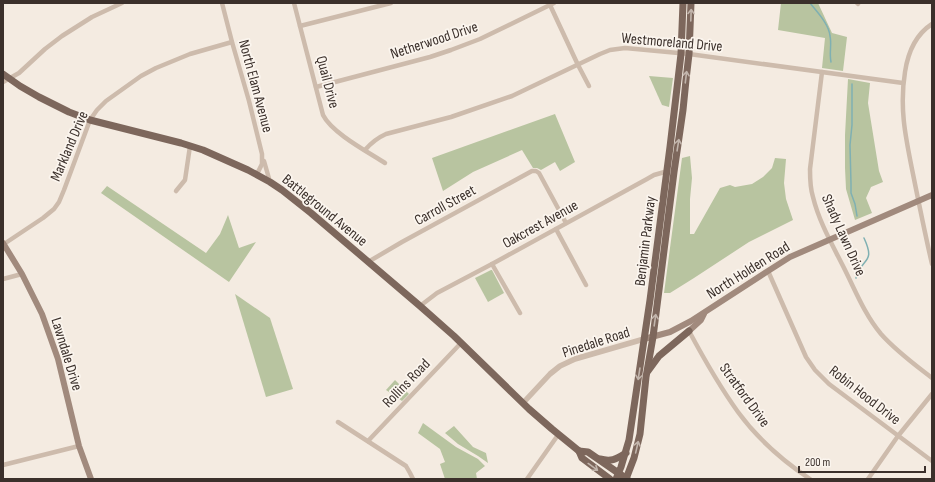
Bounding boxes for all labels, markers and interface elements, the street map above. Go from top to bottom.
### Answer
one-way arrow [687,9,694,22]
street label: Netherwood Drive [388,17,480,64]
street label: Westmoreland Drive [621,29,723,56]
street label: North Elam Avenue [234,38,277,135]
street label: Quail Drive [311,54,344,110]
one-way arrow [682,71,690,84]
street label: Markland Drive [46,108,93,184]
one-way arrow [674,139,682,152]
street label: Battleground Avenue [278,170,371,251]
street label: Carroll Street [411,181,480,230]
street label: Shady Lawn Drive [817,191,870,279]
street label: Benjamin Parkway [631,195,660,287]
street label: Oakcrest Avenue [499,196,581,253]
street label: North Holden Road [703,237,793,304]
one-way arrow [651,314,659,327]
street label: Lawndale Drive [46,315,87,393]
street label: Pinedale Road [560,323,632,362]
street label: Rollins Road [378,355,434,412]
street label: Stratford Drive [715,360,774,431]
street label: Robin Hood Drive [825,362,904,429]
one-way arrow [635,367,643,380]
one-way arrow [634,441,641,454]
scale bar [799,448,925,474]
text: 200 m [805,455,831,470]
one-way arrow [587,463,598,471]

